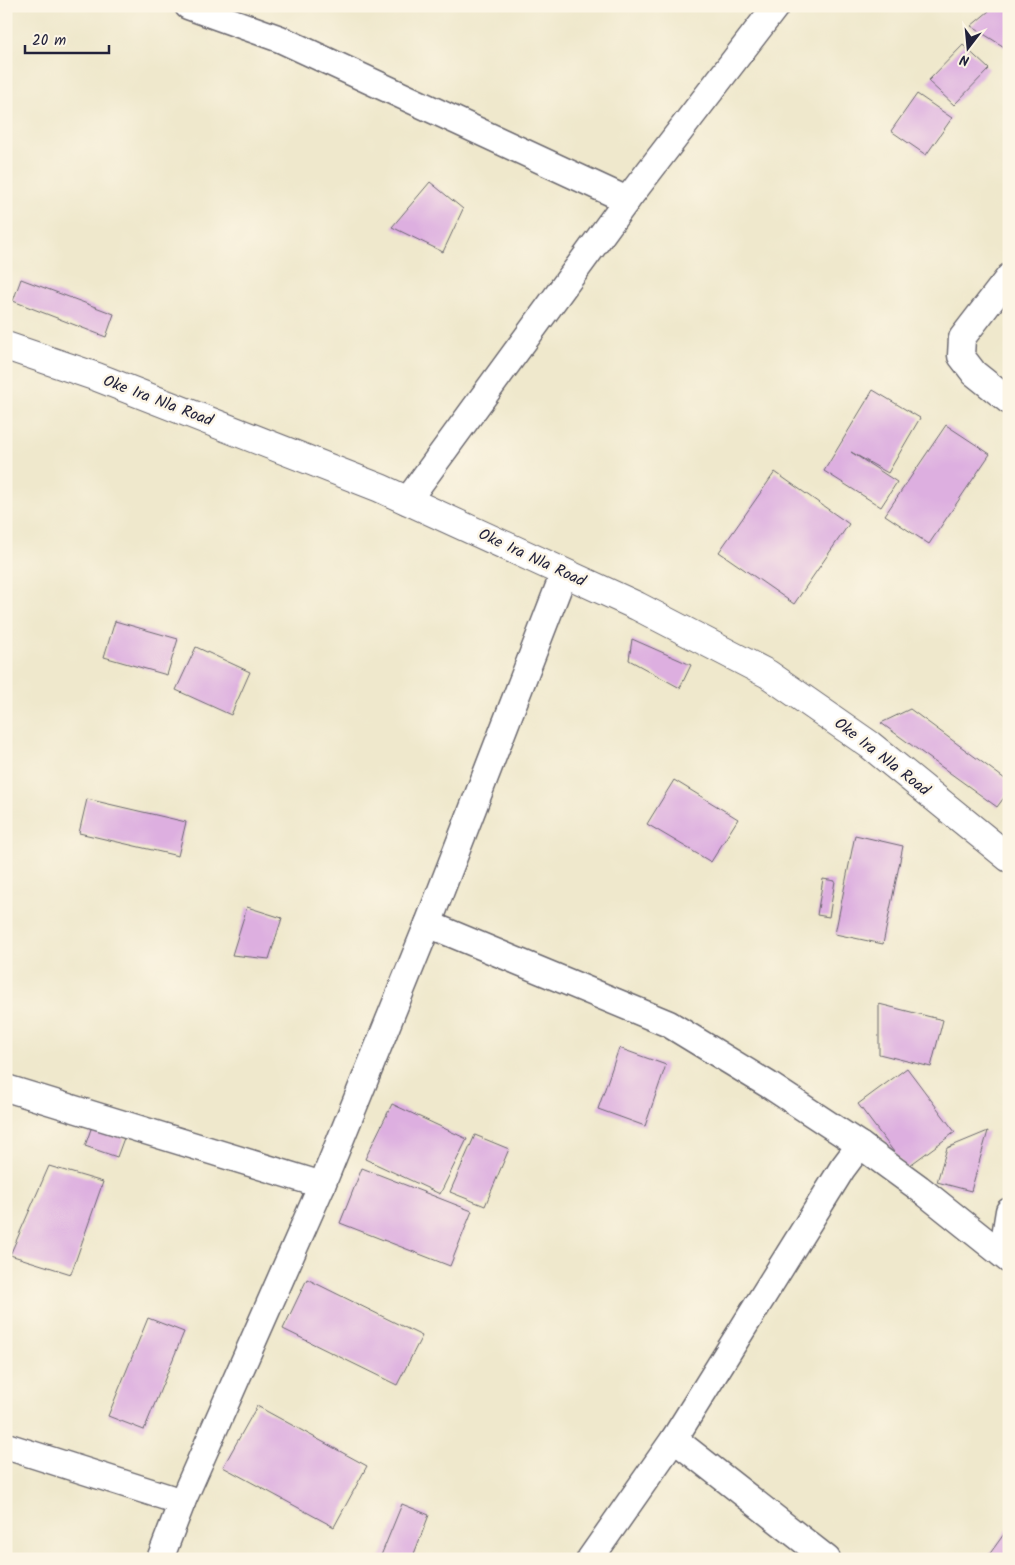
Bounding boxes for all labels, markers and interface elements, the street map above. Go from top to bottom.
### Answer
scale bar [25,22,109,54]
north arrow [942,22,992,72]
text: 20 m [32,29,66,53]
text: N [957,48,972,71]
street label: Oke Ira Nla Road [99,369,218,434]
street label: Oke Ira Nla Road [474,522,591,594]
street label: Oke Ira Nla Road [829,711,936,803]

